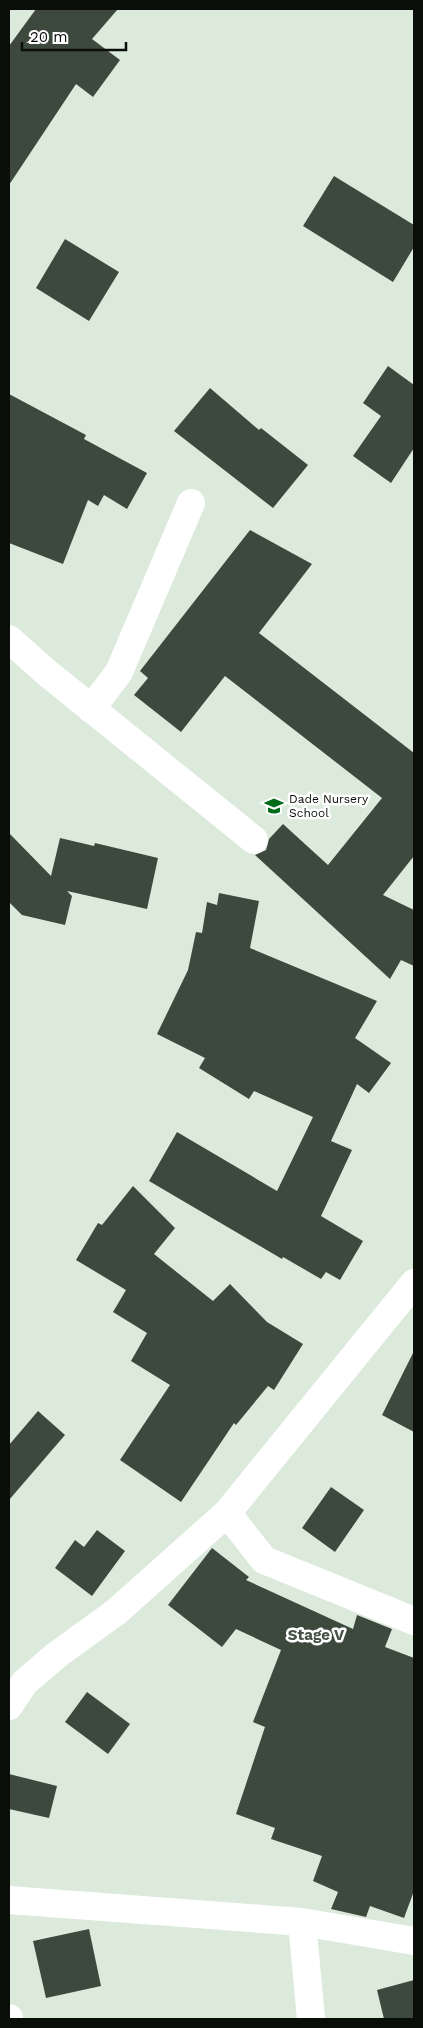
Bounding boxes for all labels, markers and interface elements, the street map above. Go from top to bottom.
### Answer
scale bar [22,20,126,52]
text: 20 m [30,28,68,46]
place label: Dade Nursery School [289,792,369,820]
school or university icon: Dade Nursery School [263,795,285,817]
district label: Stage V [288,1626,345,1644]

